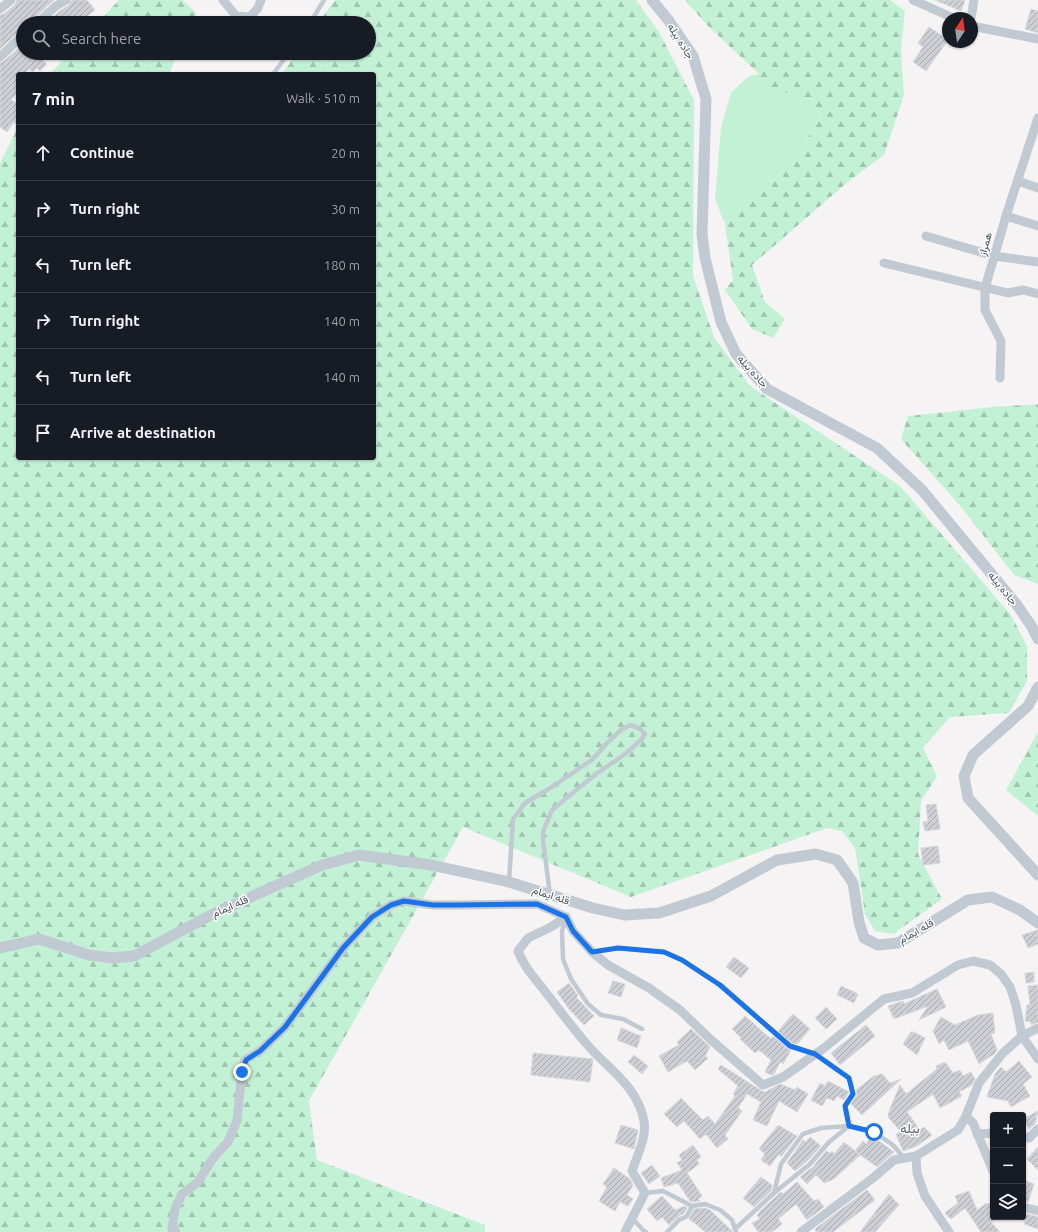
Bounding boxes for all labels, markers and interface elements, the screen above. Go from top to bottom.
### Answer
north arrow [942,12,978,48]
search box [16,16,376,60]
street label: جاده بیله [665,21,697,61]
icon: search [30,27,52,49]
text: Search here [62,30,141,47]
text: 7 min [32,89,75,108]
text: Walk · 510 m [286,91,360,105]
icon: ahead [32,142,54,164]
text: Continue [70,144,134,161]
text: 20 m [331,146,360,160]
icon: right [32,198,54,220]
text: Turn right [70,200,140,217]
text: 30 m [331,202,360,216]
street label: همراز [976,231,995,258]
icon: left [32,254,54,276]
text: Turn left [70,256,131,273]
text: 180 m [324,258,360,272]
icon: right [32,310,54,332]
text: Turn right [70,312,140,329]
text: 140 m [324,314,360,328]
street label: جاده بیله [735,352,771,390]
icon: left [32,366,54,388]
text: Turn left [70,368,131,385]
text: 140 m [324,370,360,384]
icon: arrive [32,422,54,444]
text: Arrive at destination [70,424,216,441]
street label: جاده بیله [985,569,1020,608]
street label: قله ایمام [530,883,571,909]
street label: قله ایمام [210,893,251,921]
street label: قله ایمام [896,916,937,948]
route end [233,1063,251,1081]
map controls [990,1112,1026,1220]
button: + [990,1112,1026,1148]
district label: بیله [900,1121,920,1136]
route start [865,1123,883,1141]
button: − [990,1148,1026,1184]
button: layers [990,1184,1026,1220]

